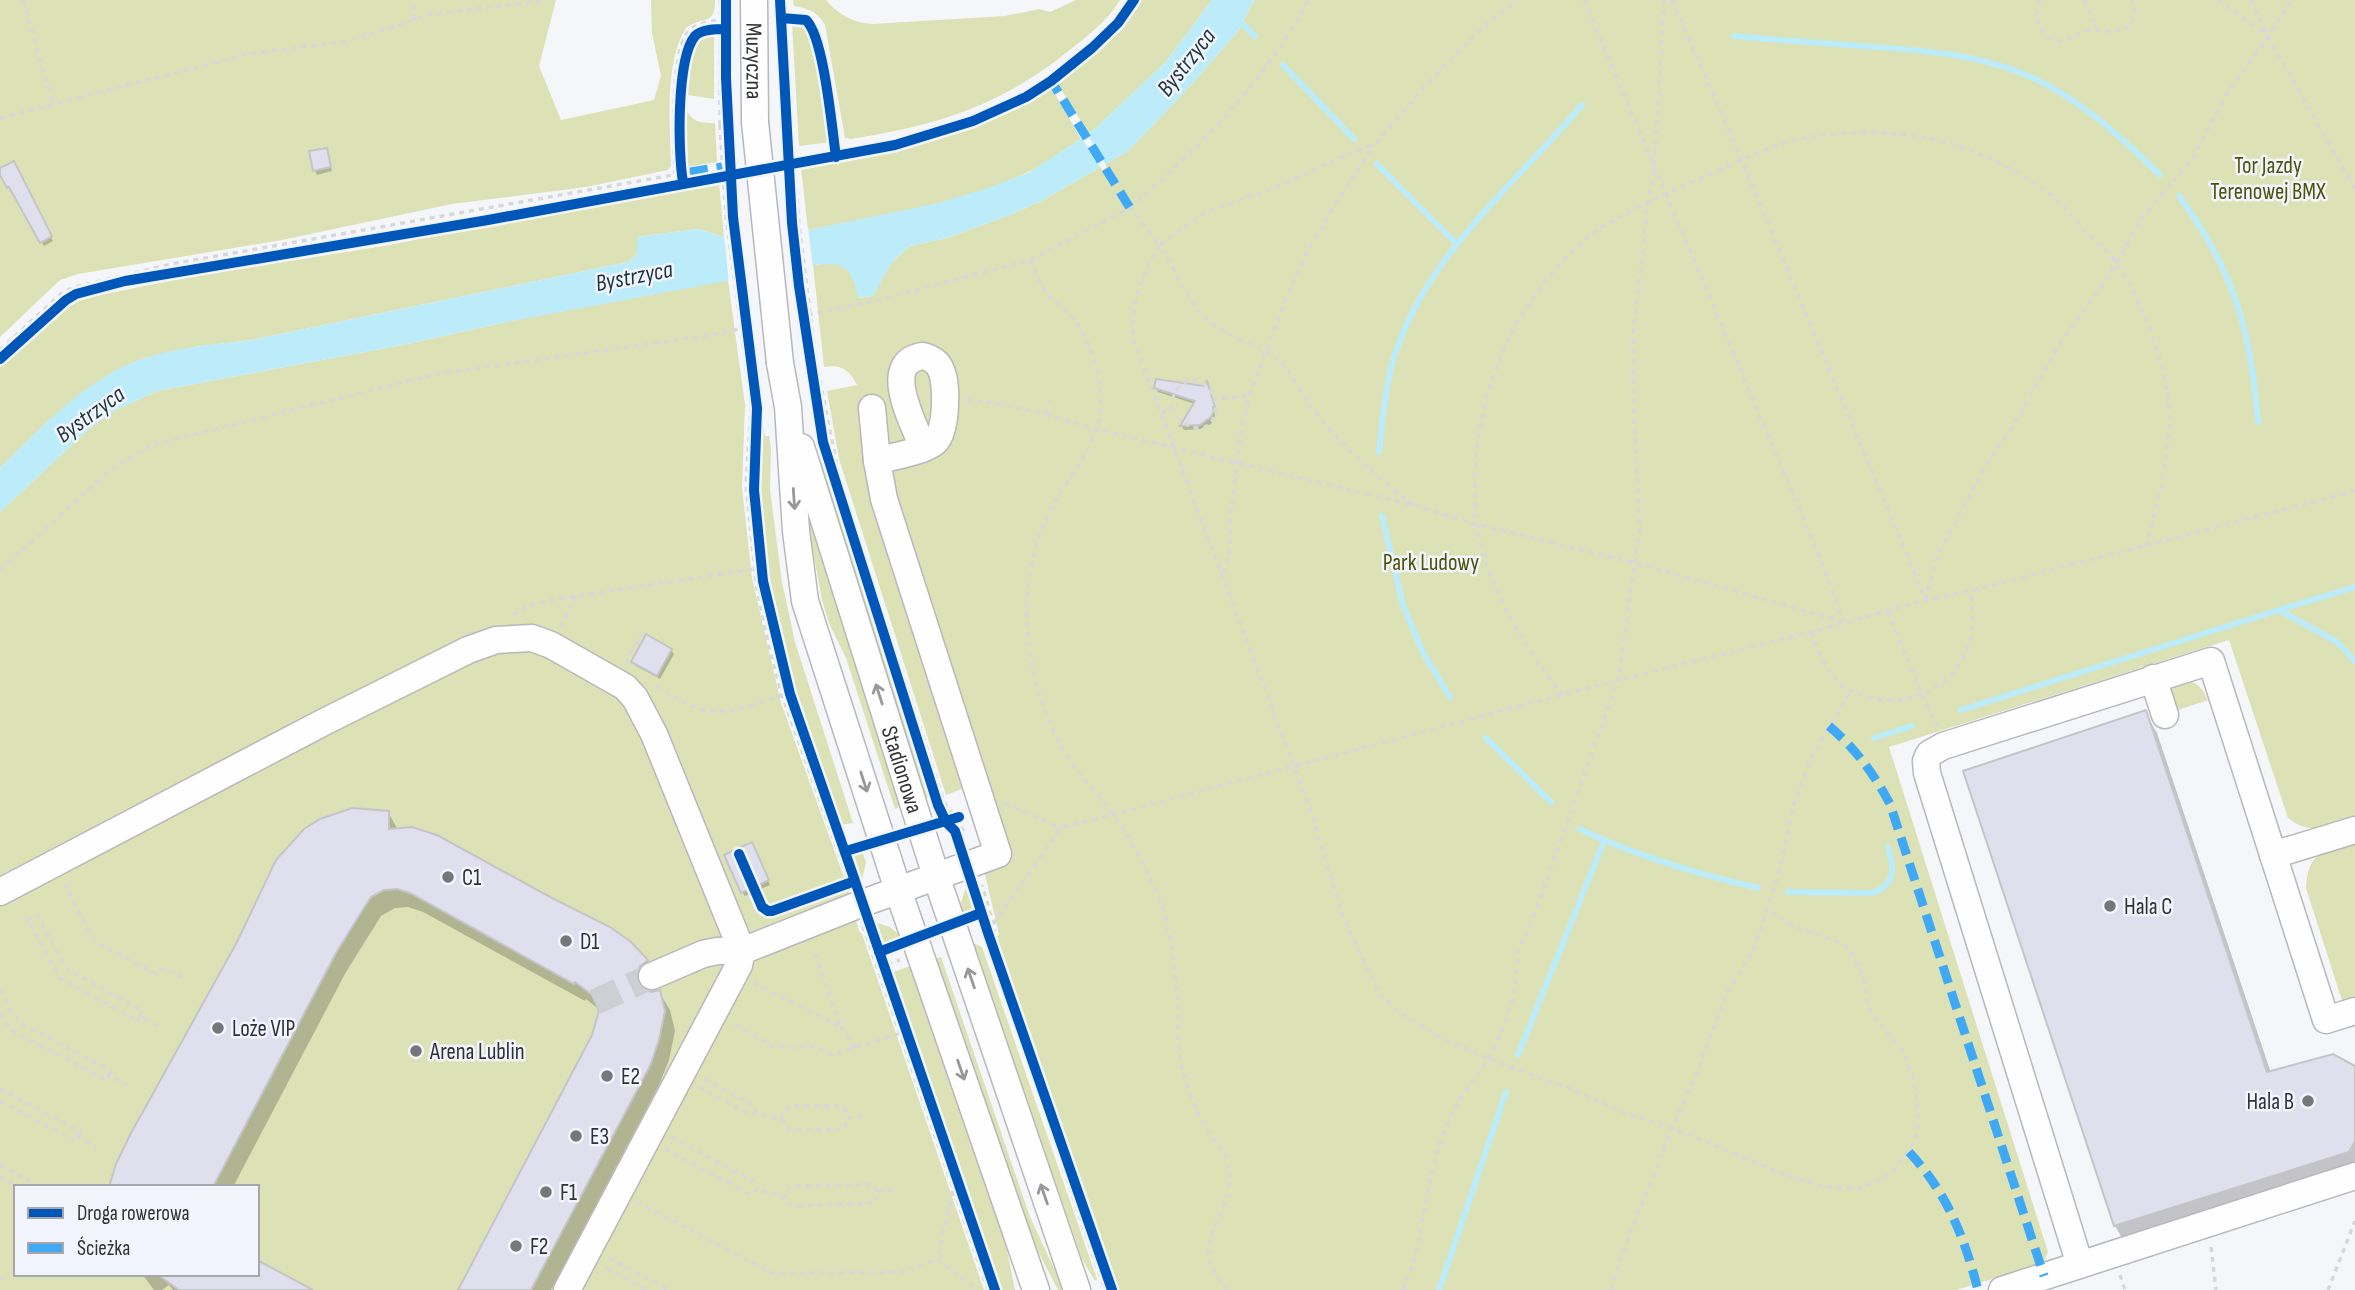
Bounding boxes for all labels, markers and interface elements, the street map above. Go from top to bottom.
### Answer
water label: Bystrzyca [1151,22,1222,102]
street label: Muzyczna [739,23,768,99]
park label: Tor Jazdy Terenowej BMX [2210,152,2326,206]
water label: Bystrzyca [593,255,676,298]
water label: Bystrzyca [50,380,131,449]
one-way arrow [788,488,801,510]
park label: Park Ludowy [1383,549,1479,577]
one-way arrow [871,684,884,706]
street label: Stadionowa [875,723,928,817]
one-way arrow [858,771,871,793]
place label: C1 [462,864,481,892]
marker: C1 [440,869,456,885]
place label: Hala C [2124,893,2172,921]
marker: Hala C [2102,898,2118,914]
place label: D1 [580,928,599,956]
marker: D1 [558,933,574,949]
one-way arrow [964,968,976,990]
place label: Loże VIP [232,1015,295,1043]
marker: Loże VIP [210,1020,226,1036]
place label: Arena Lublin [429,1038,525,1066]
marker: Arena Lublin [408,1043,424,1059]
one-way arrow [956,1059,968,1081]
place label: E2 [621,1063,640,1091]
marker: E2 [599,1068,615,1084]
place label: Hala B [2246,1088,2294,1116]
marker: Hala B [2300,1093,2316,1109]
place label: E3 [590,1123,609,1151]
marker: E3 [568,1128,584,1144]
place label: F1 [560,1179,577,1207]
one-way arrow [1036,1183,1049,1205]
marker: F1 [538,1184,554,1200]
legend [14,1185,259,1276]
text: Droga rowerowa [77,1201,190,1226]
place label: F2 [530,1233,548,1261]
text: Ścieżka [77,1236,130,1261]
marker: F2 [508,1238,524,1254]

